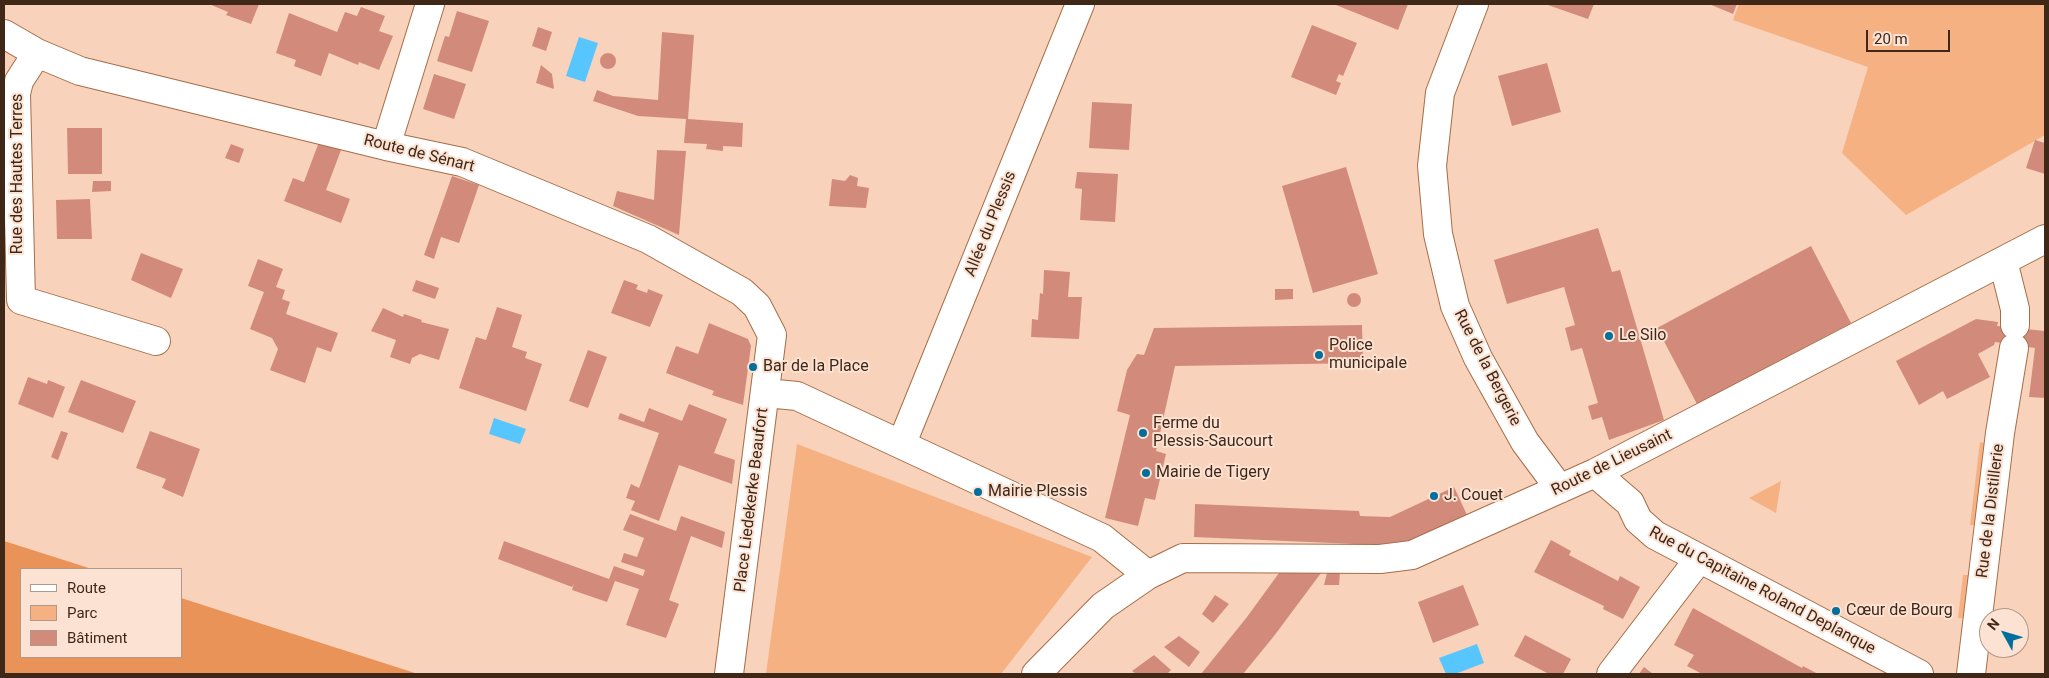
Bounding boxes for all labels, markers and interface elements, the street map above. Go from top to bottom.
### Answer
scale bar [1869,20,1953,52]
text: 20 m [1874,30,1908,48]
street label: Rue des Hautes Terres [8,94,28,254]
street label: Route de Sénart [362,131,476,177]
street label: Allée du Plessis [961,168,1021,280]
street label: Rue de la Bergerie [1449,307,1525,429]
place label: Le Silo [1619,326,1666,346]
marker: Le Silo [1603,330,1615,342]
place label: Police municipale [1329,336,1407,374]
marker: Police municipale [1313,349,1325,361]
place label: Bar de la Place [763,357,869,377]
marker: Bar de la Place [747,361,759,373]
street label: Place Liedekerke Beaufort [731,407,773,593]
place label: Ferme du Plessis-Saucourt [1153,414,1273,452]
street label: Route de Lieusaint [1549,426,1675,500]
marker: Ferme du Plessis-Saucourt [1137,427,1149,439]
street label: Rue de la Distillerie [1973,443,2009,579]
place label: Mairie de Tigery [1156,463,1270,483]
marker: Mairie de Tigery [1140,467,1152,479]
place label: Mairie Plessis [988,482,1087,502]
marker: Mairie Plessis [972,486,984,498]
place label: J. Couet [1444,486,1503,506]
marker: J. Couet [1428,490,1440,502]
street label: Rue du Capitaine Roland Deplanque [1646,523,1878,659]
legend [20,568,182,658]
text: Route [67,579,106,597]
place label: Cœur de Bourg [1846,601,1953,621]
text: Parc [67,604,97,622]
marker: Cœur de Bourg [1830,605,1842,617]
north arrow [1979,608,2029,658]
text: N [1984,615,2002,633]
text: Bâtiment [67,629,127,647]

